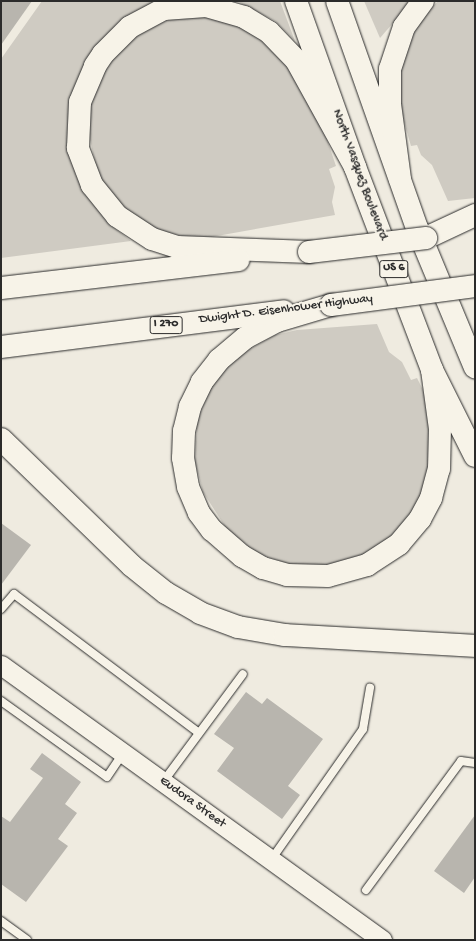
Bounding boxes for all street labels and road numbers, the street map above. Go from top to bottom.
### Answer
street label: North Vasquez Boulevard [328,107,390,243]
road number: US 6 [379,259,409,279]
street label: Dwight D. Eisenhower Highway [198,292,374,328]
road number: I 270 [149,315,183,335]
street label: Eudora Street [156,774,228,832]

